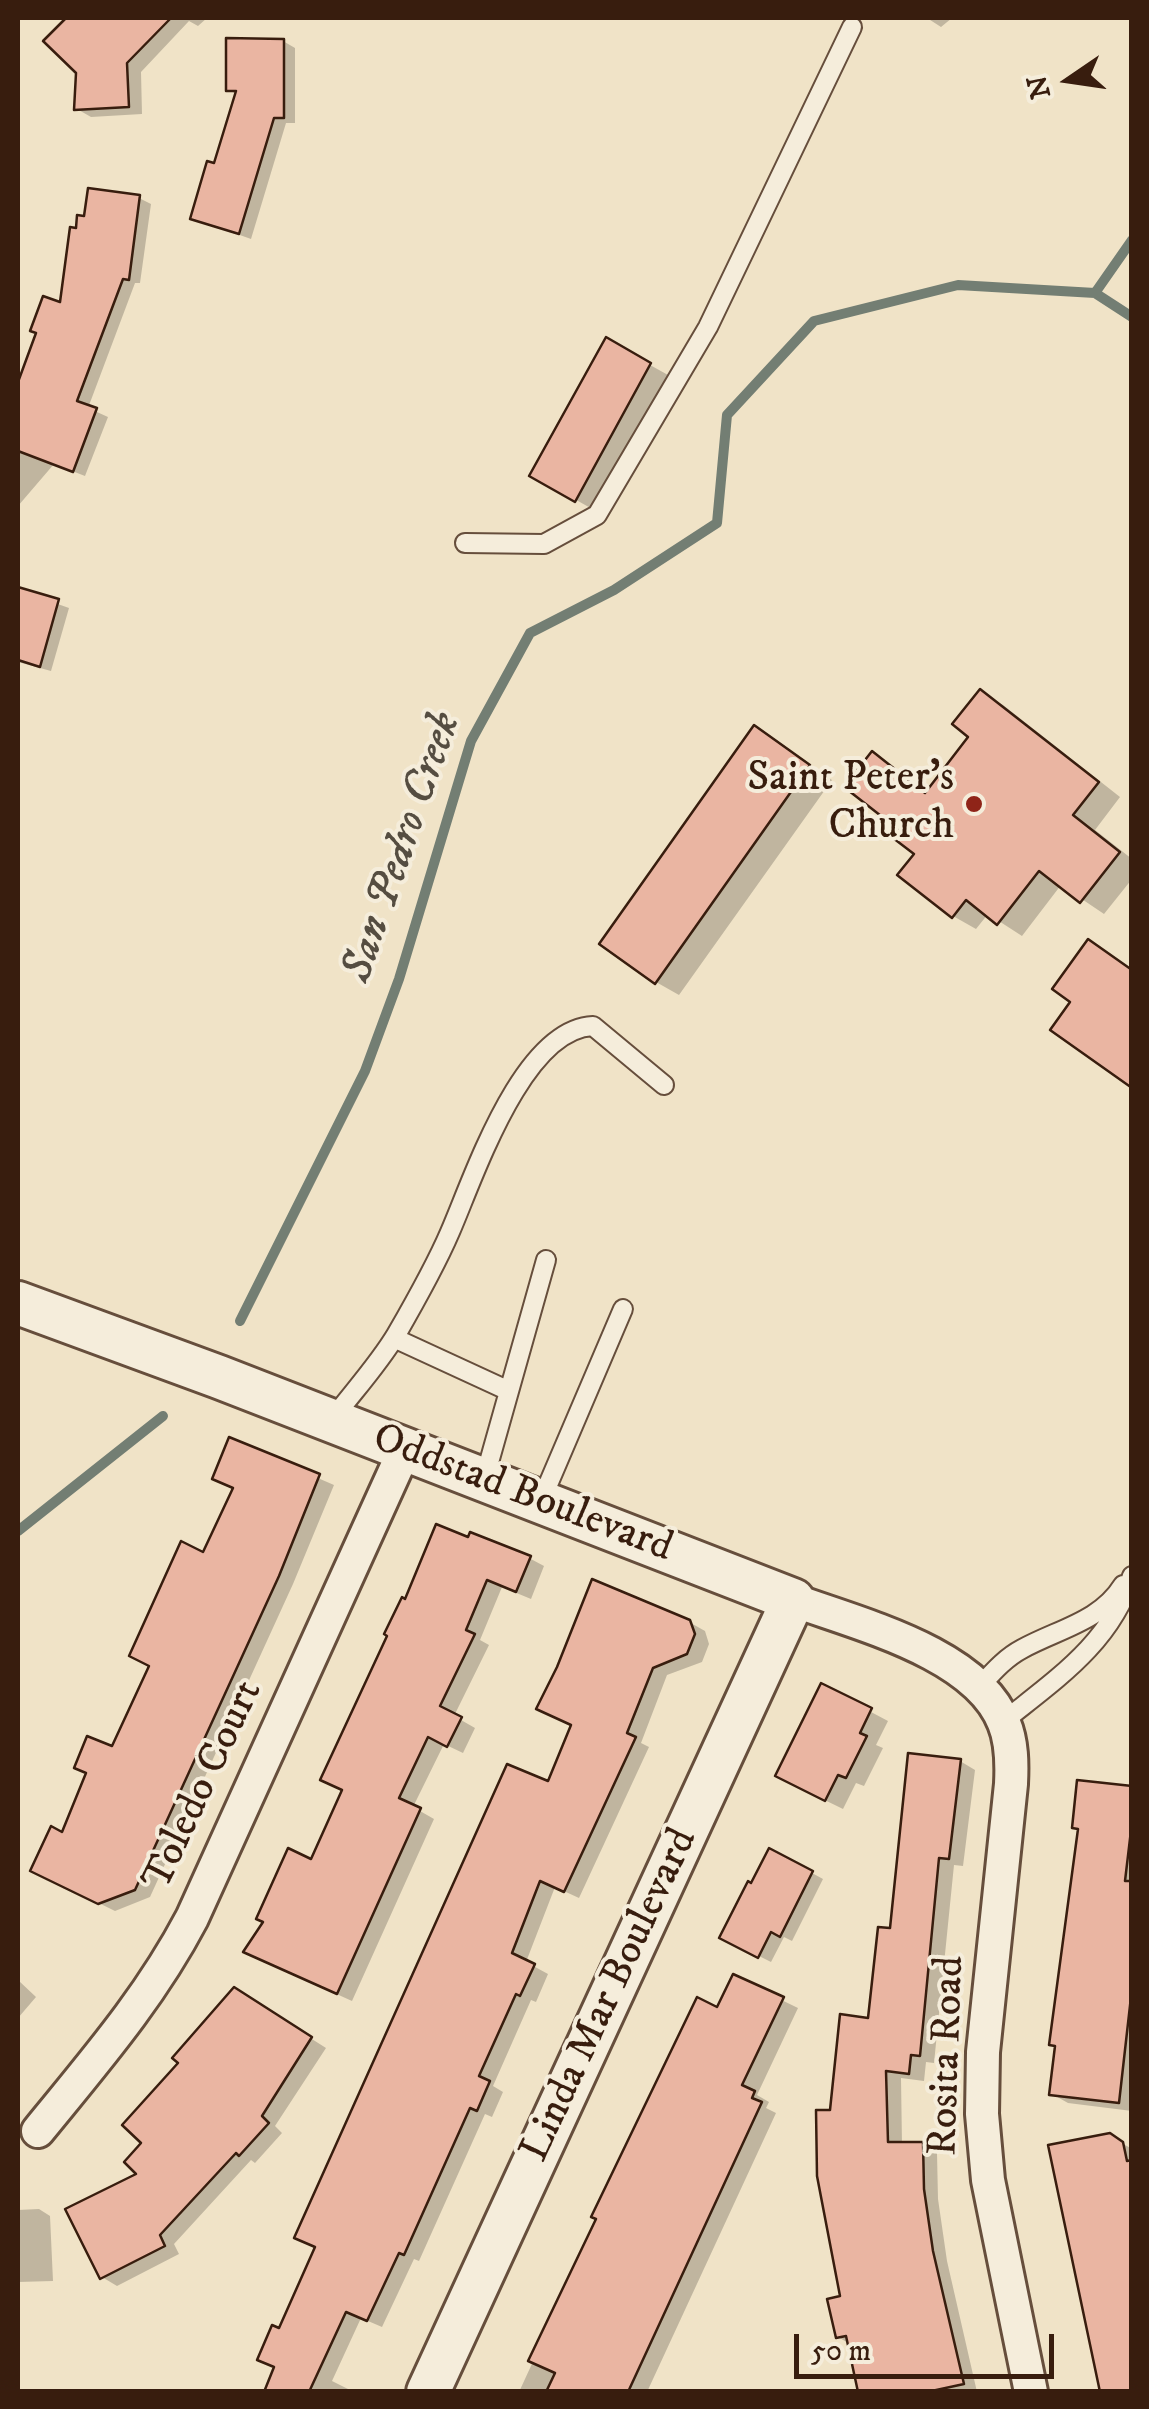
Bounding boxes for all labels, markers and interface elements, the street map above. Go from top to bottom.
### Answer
north arrow [1019,30,1119,130]
text: N [1020,72,1059,102]
water label: San Pedro Creek [333,706,475,990]
place label: Saint Peter's Church [747,755,954,854]
marker: Saint Peter's Church [963,793,985,815]
street label: Oddstad Boulevard [365,1415,679,1575]
street label: Toledo Court [134,1673,276,1899]
street label: Linda Mar Boulevard [512,1822,710,2170]
street label: Rosita Road [920,1955,978,2157]
scale bar [799,2314,1059,2376]
text: 50 m [811,2333,871,2370]

